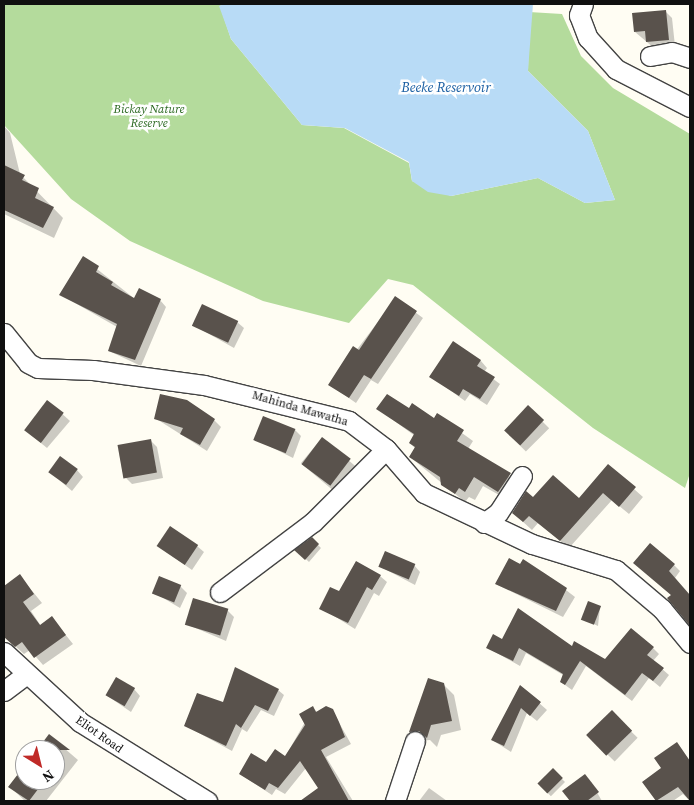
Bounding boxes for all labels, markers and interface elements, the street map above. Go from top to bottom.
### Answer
water label: Beeke Reservoir [401,79,491,95]
park label: Bickay Nature Reserve [114,103,184,131]
street label: Mahinda Mawatha [250,388,350,430]
street label: Eliot Road [72,713,126,757]
north arrow [15,740,65,790]
text: N [38,765,58,787]

